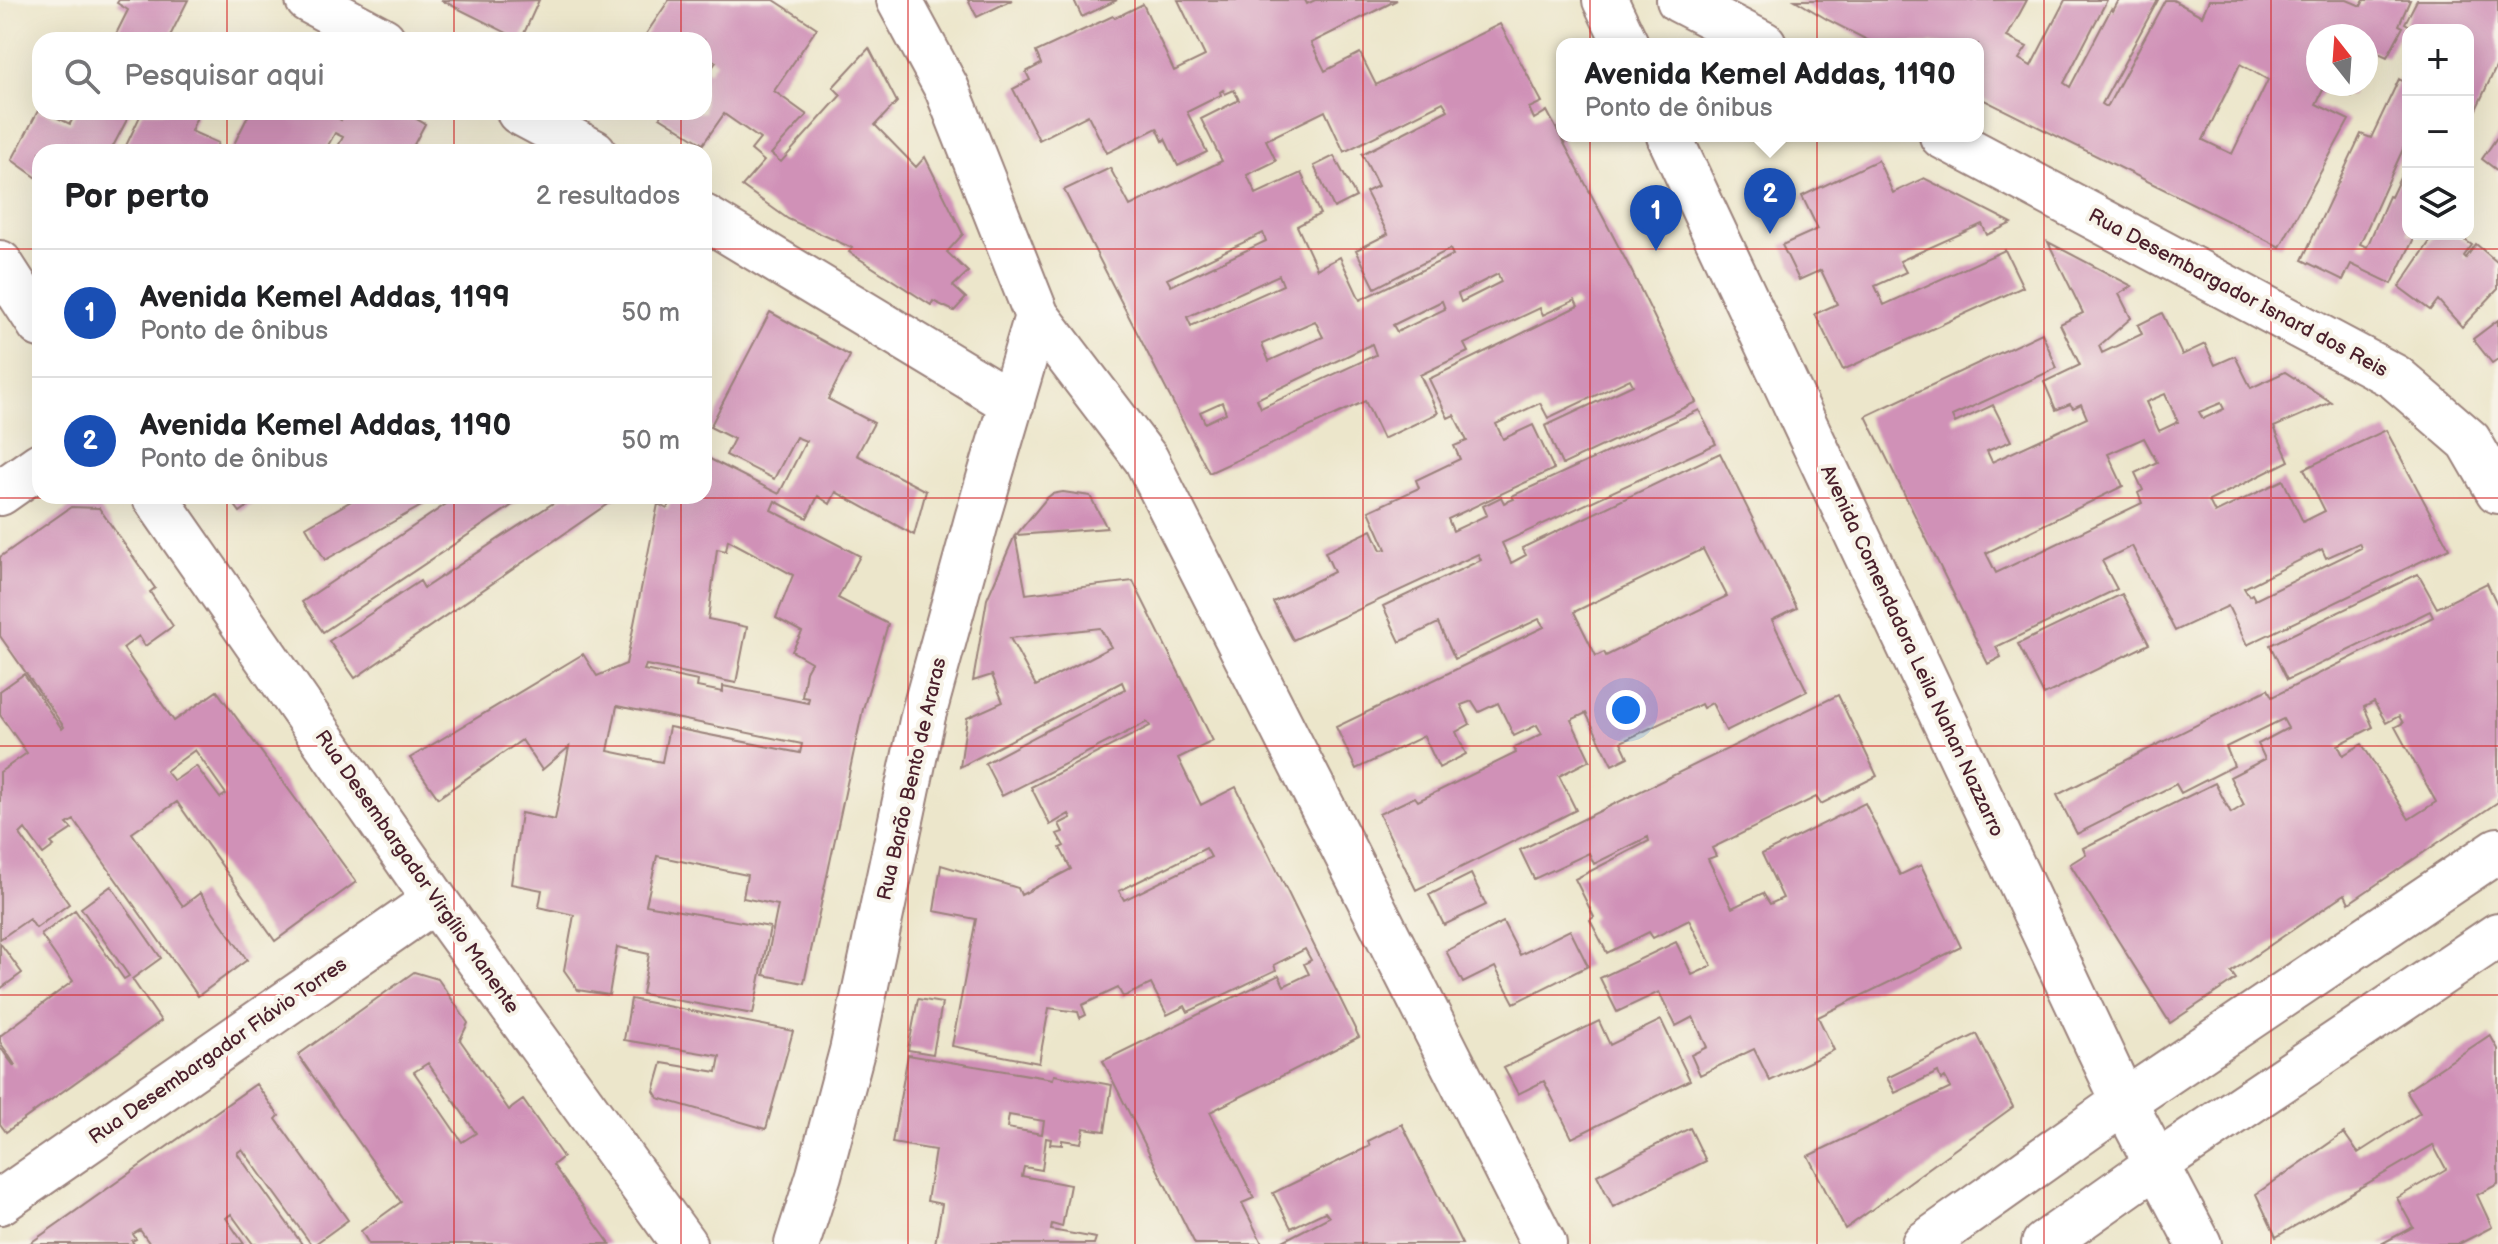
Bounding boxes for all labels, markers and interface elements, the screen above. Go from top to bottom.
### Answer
north arrow [2306,24,2378,96]
map controls [2402,24,2474,240]
button: + [2402,24,2474,96]
search box [32,32,712,120]
popup [1556,38,1984,142]
icon: search [60,54,104,98]
text: Avenida Kemel Addas, 1190 [1584,57,1956,93]
text: Pesquisar aqui [124,58,325,94]
text: Ponto de ônibus [1584,93,1773,124]
button: − [2402,96,2474,168]
pin: 2 [1744,168,1796,234]
button: layers [2402,168,2474,240]
text: Por perto [64,176,209,217]
text: 2 resultados [536,181,680,212]
pin: 1 [1630,185,1682,251]
street label: Rua Desembargador Isnard dos Reis [2084,204,2392,382]
text: Avenida Kemel Addas, 1199 [140,280,510,316]
text: 1 [85,298,95,329]
text: 50 m [621,298,680,329]
text: Ponto de ônibus [140,316,328,347]
text: Avenida Kemel Addas, 1190 [140,408,511,444]
text: 2 [82,426,98,457]
text: 50 m [621,426,680,457]
text: Ponto de ônibus [140,444,328,475]
street label: Avenida Comendadora Leila Nahan Nazzarro [1815,461,2009,841]
street label: Rua Barão Bento de Araras [872,655,952,903]
your location [1606,690,1646,730]
street label: Rua Desembargador Virgílio Manente [310,726,525,1018]
street label: Rua Desembargador Flávio Torres [84,952,352,1150]

